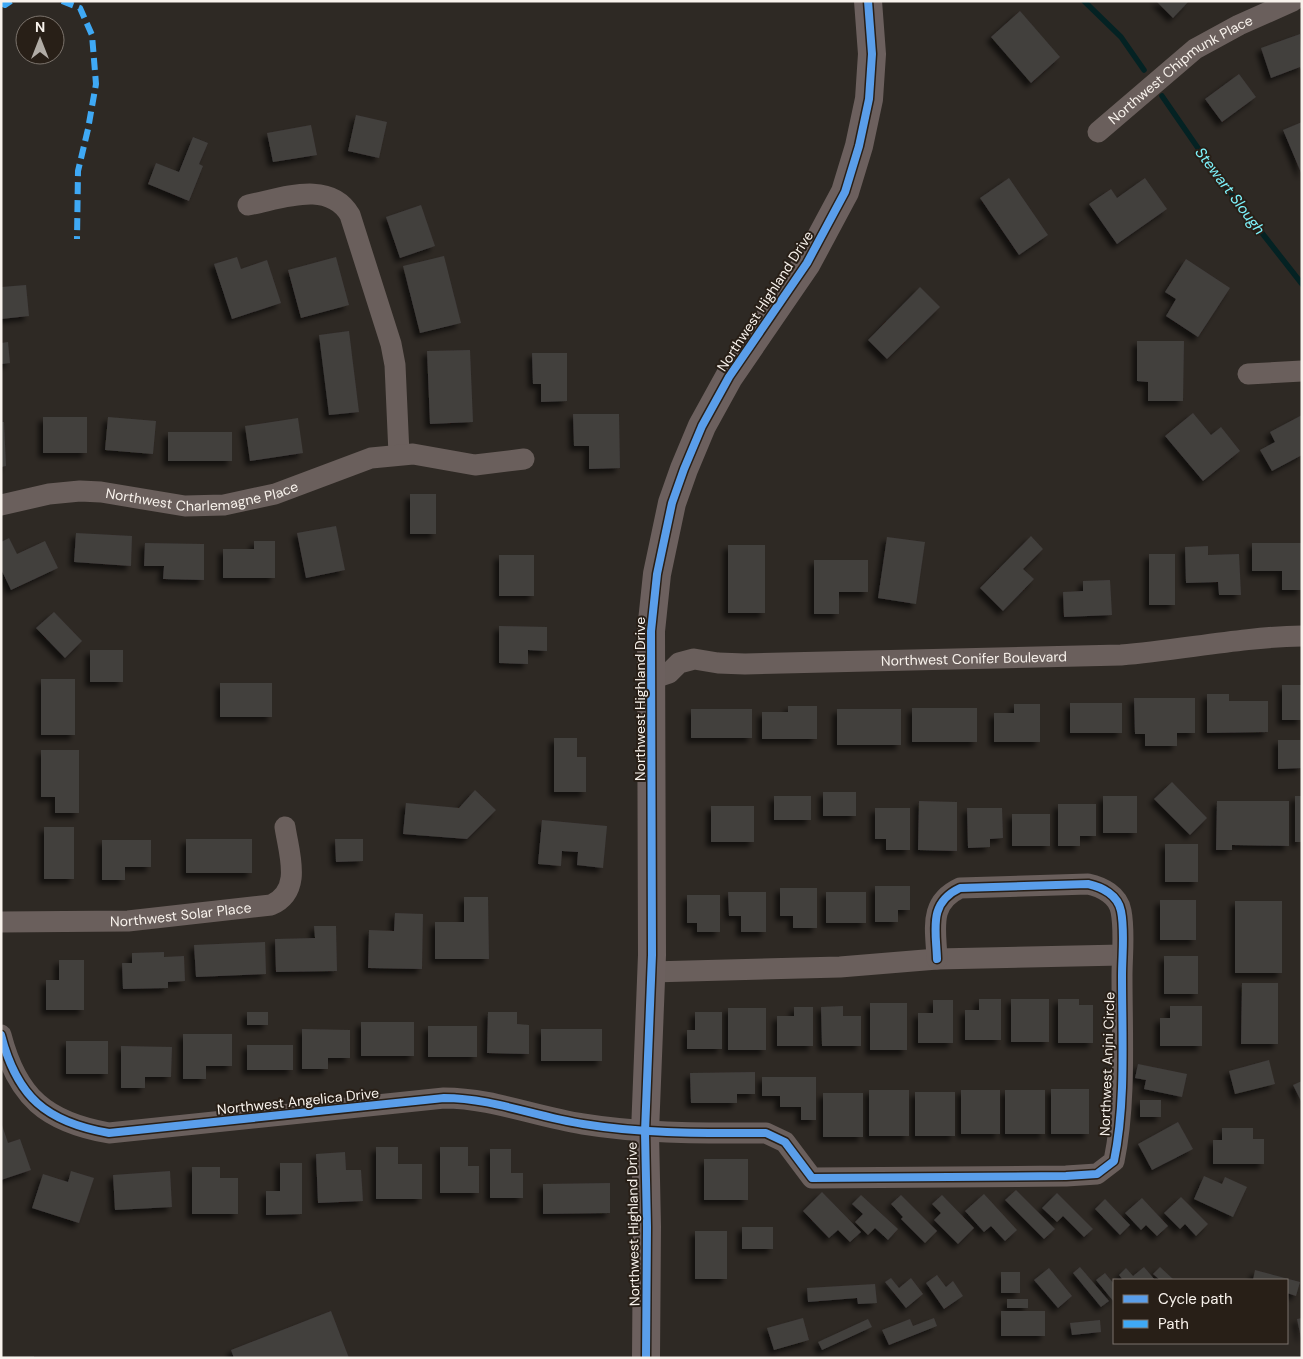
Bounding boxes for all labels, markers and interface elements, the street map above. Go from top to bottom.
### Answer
street label: Northwest Chipmunk Place [1104,11,1255,128]
north arrow [15,15,65,65]
text: N [35,18,45,36]
water label: Stewart Slough [1191,143,1270,239]
street label: Northwest Highland Drive [713,227,817,375]
street label: Northwest Charlemagne Place [104,477,301,515]
street label: Northwest Highland Drive [631,617,649,781]
street label: Northwest Conifer Boulevard [881,647,1067,670]
street label: Northwest Solar Place [110,898,252,930]
street label: Northwest Anjni Circle [1095,992,1119,1136]
street label: Northwest Angelica Drive [216,1084,380,1118]
street label: Northwest Highland Drive [623,1142,643,1306]
legend [1113,1279,1288,1344]
text: Cycle path [1158,1289,1233,1309]
text: Path [1158,1314,1189,1334]

